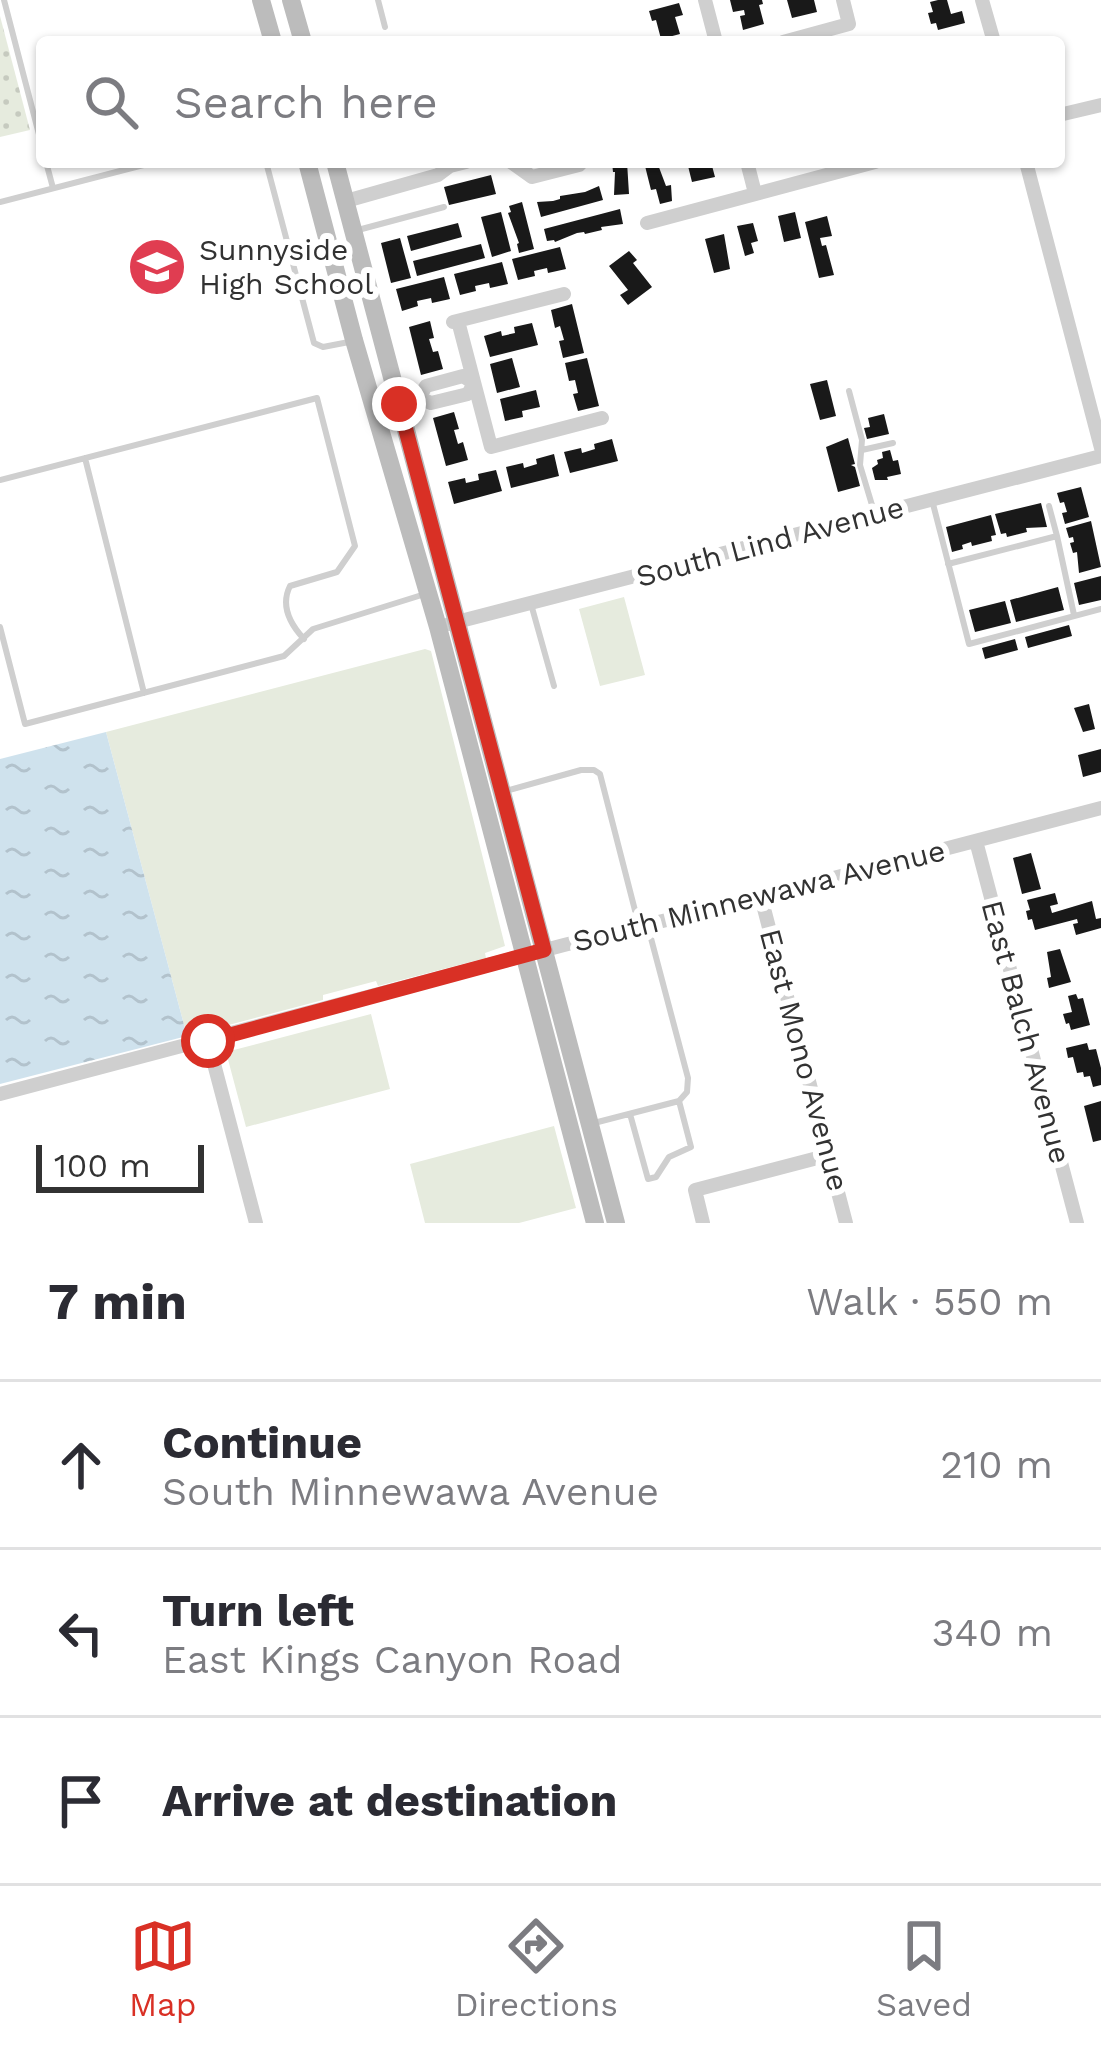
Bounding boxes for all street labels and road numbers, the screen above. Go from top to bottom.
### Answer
street label: South Lind Avenue [632,489,907,594]
street label: South Minnewawa Avenue [569,832,949,959]
street label: East Balch Avenue [975,896,1078,1167]
street label: East Mono Avenue [753,925,856,1195]

